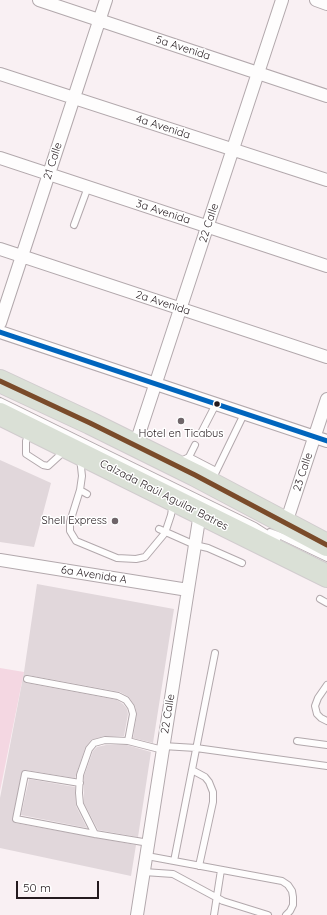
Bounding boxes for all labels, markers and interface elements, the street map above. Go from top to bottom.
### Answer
street label: 5a Avenida [154,33,212,63]
street label: 4a Avenida [134,112,192,142]
street label: 21 Calle [41,141,65,181]
street label: 3a Avenida [134,197,192,227]
street label: 22 Calle [197,202,221,244]
street label: 2a Avenida [134,288,192,318]
unlabelled marker [212,399,222,409]
marker: Hotel en Ticabus [176,416,186,426]
place label: Hotel en Ticabus [138,427,224,441]
street label: 23 Calle [291,451,315,493]
street label: Calzada Raúl Aguilar Batres [98,457,230,533]
place label: Shell Express [42,514,107,528]
marker: Shell Express [110,516,120,526]
street label: 6a Avenida A [60,563,128,587]
street label: 22 Calle [158,693,178,735]
scale bar [18,873,101,899]
text: 50 m [23,880,51,895]

